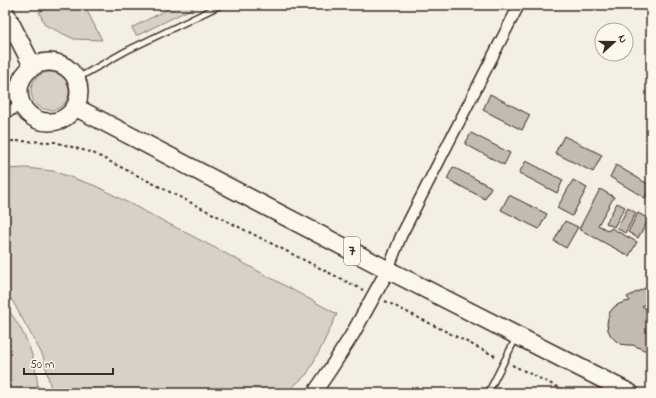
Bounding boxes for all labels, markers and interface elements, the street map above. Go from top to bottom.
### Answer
north arrow [594,22,634,62]
text: N [614,32,631,45]
road number: 7 [344,237,360,265]
scale bar [24,350,113,376]
text: 50 m [30,356,54,374]

